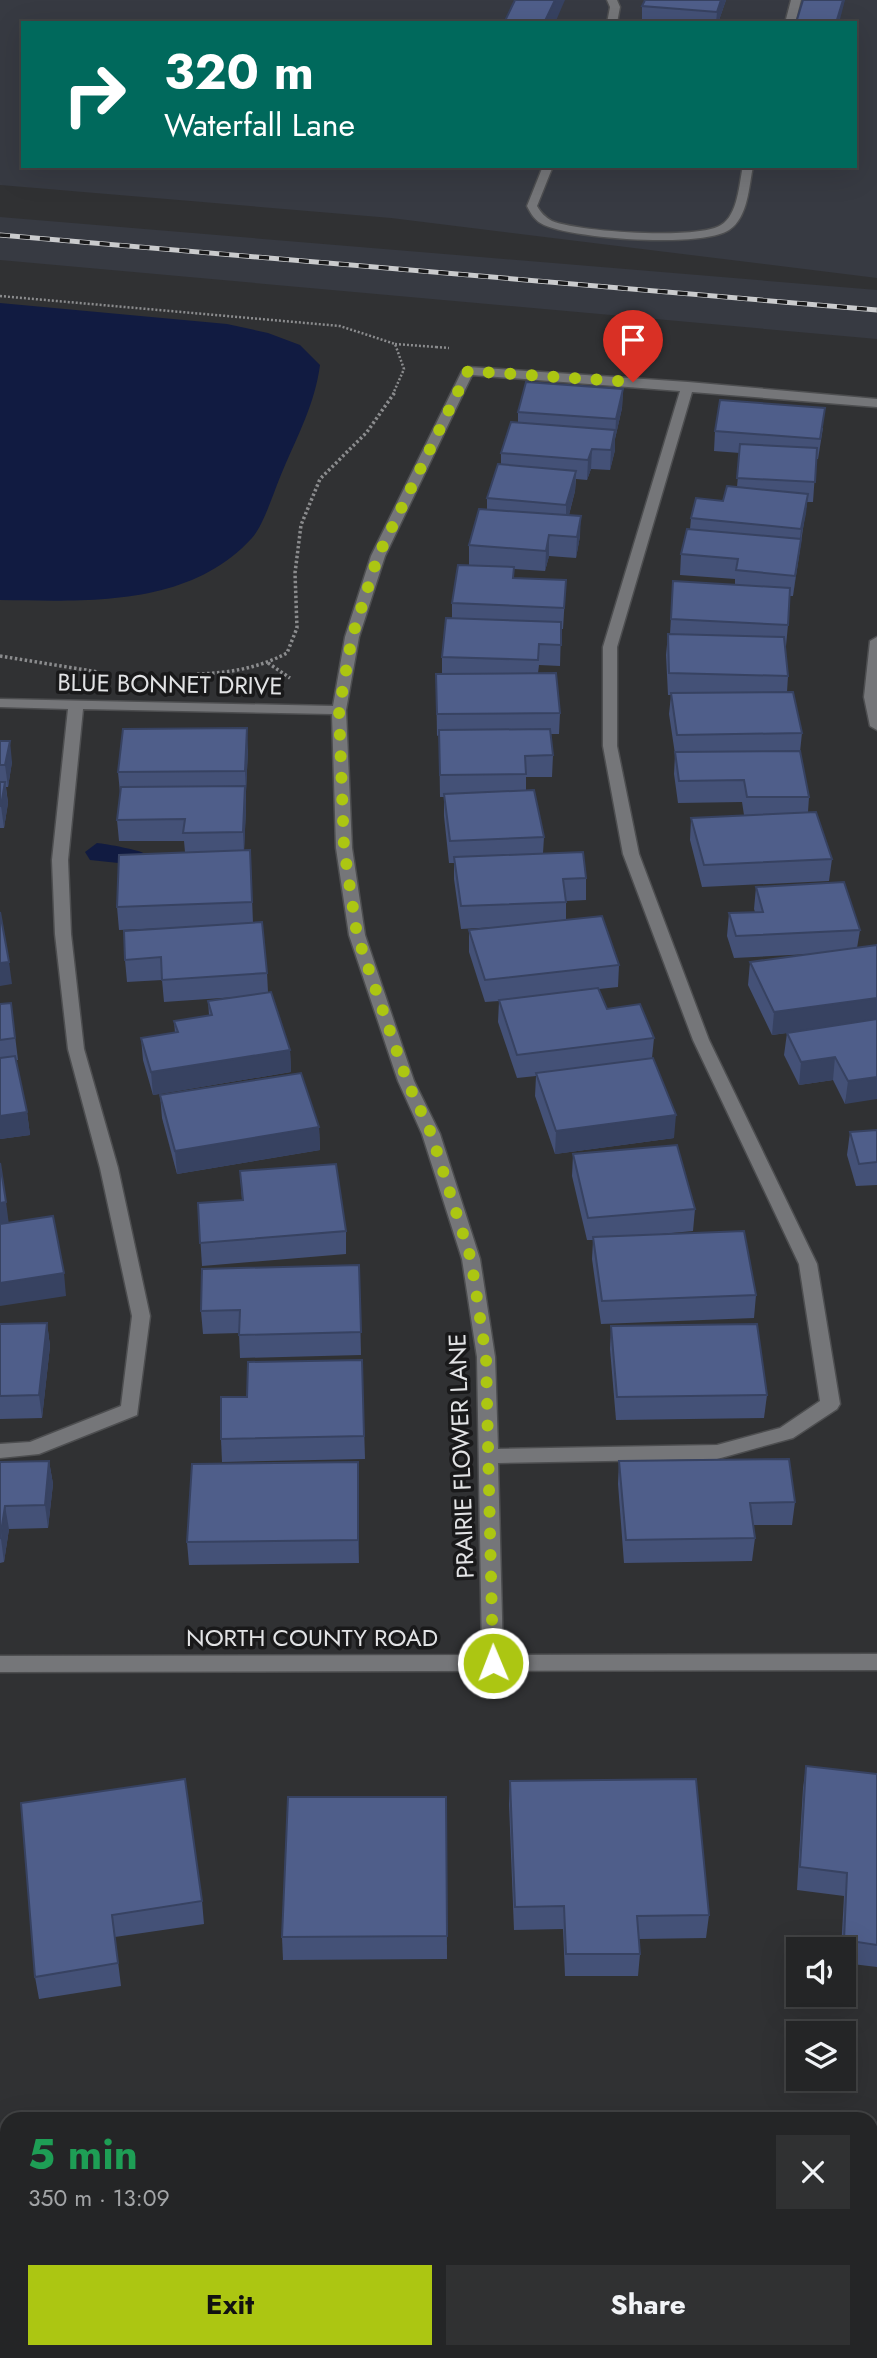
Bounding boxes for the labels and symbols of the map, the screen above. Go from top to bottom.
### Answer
pin [603,310,663,382]
street label: BLUE BONNET DRIVE [57,665,283,703]
street label: PRAIRIE FLOWER LANE [439,1333,483,1579]
street label: NORTH COUNTY ROAD [186,1620,438,1655]
position arrow [456,1626,530,1700]

